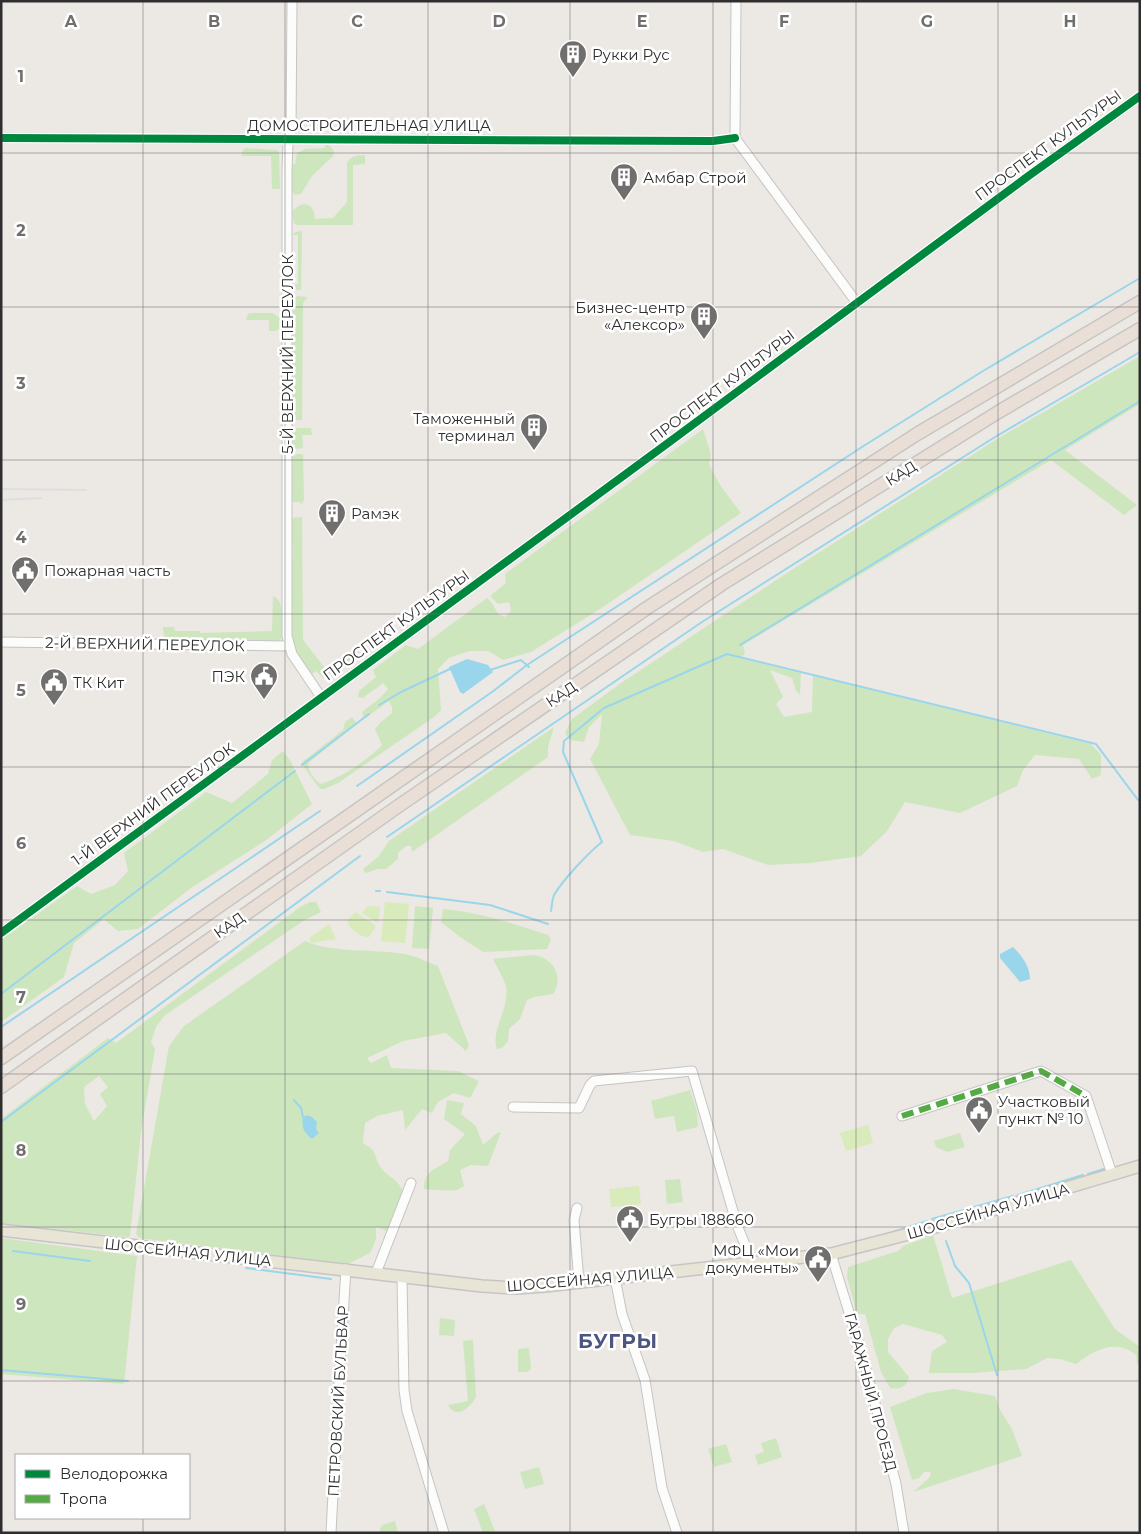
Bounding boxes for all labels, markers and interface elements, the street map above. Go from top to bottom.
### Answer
text: A [64,12,78,31]
text: B [208,12,220,31]
text: C [351,12,363,31]
text: D [492,12,506,31]
text: E [637,12,647,31]
text: F [779,12,789,31]
text: G [921,12,933,31]
text: H [1064,12,1076,31]
building icon: Рукки Рус [558,39,588,78]
place label: Рукки Рус [592,45,670,64]
text: 1 [18,67,24,86]
street label: ПРОСПЕКТ КУЛЬТУРЫ [971,85,1125,205]
street label: ДОМОСТРОИТЕЛЬНАЯ УЛИЦА [247,116,491,135]
building icon: Амбар Строй [609,162,639,201]
place label: Амбар Строй [643,168,747,187]
text: 2 [16,221,26,240]
street label: 5-Й ВЕРХНИЙ ПЕРЕУЛОК [278,254,297,454]
place label: Бизнес-центр «Алексор» [575,298,685,334]
building icon: Бизнес-центр «Алексор» [689,301,719,340]
street label: ПРОСПЕКТ КУЛЬТУРЫ [646,325,798,447]
text: 3 [15,374,26,393]
place label: Таможенный терминал [413,409,515,445]
building icon: Таможенный терминал [519,412,549,451]
street label: КАД [882,456,920,490]
building icon: Рамэк [317,498,347,537]
place label: Рамэк [351,504,400,523]
text: 4 [15,528,27,547]
public building icon: Пожарная часть [10,555,40,594]
place label: Пожарная часть [44,561,170,580]
street label: ПРОСПЕКТ КУЛЬТУРЫ [319,565,473,685]
street label: 2-Й ВЕРХНИЙ ПЕРЕУЛОК [45,633,245,655]
public building icon: ПЭК [249,661,279,700]
public building icon: ТК Кит [39,667,69,706]
place label: ПЭК [212,667,245,686]
place label: ТК Кит [73,673,125,692]
street label: КАД [542,677,580,711]
text: 5 [16,681,26,700]
street label: 1-Й ВЕРХНИЙ ПЕРЕУЛОК [68,738,238,869]
text: 6 [16,834,26,853]
street label: КАД [210,908,248,942]
text: 7 [16,988,26,1007]
place label: Участковый пункт № 10 [998,1092,1090,1128]
public building icon: Участковый пункт № 10 [964,1095,994,1134]
text: 8 [16,1141,26,1160]
street label: ШОССЕЙНАЯ УЛИЦА [905,1179,1071,1243]
public building icon: Бугры 188660 [615,1204,645,1243]
place label: Бугры 188660 [649,1210,754,1229]
street label: ШОССЕЙНАЯ УЛИЦА [104,1234,272,1270]
place label: МФЦ «Мои документы» [706,1241,799,1277]
public building icon: МФЦ «Мои документы» [803,1244,833,1283]
street label: ШОССЕЙНАЯ УЛИЦА [506,1262,674,1296]
text: 9 [16,1295,26,1314]
street label: ПЕТРОВСКИЙ БУЛЬВАР [324,1305,352,1497]
street label: ГАРАЖНЫЙ ПРОЕЗД [841,1311,901,1474]
district label: БУГРЫ [578,1329,658,1353]
legend [15,1454,190,1519]
text: Велодорожка [60,1464,168,1483]
text: Тропа [60,1489,107,1508]

